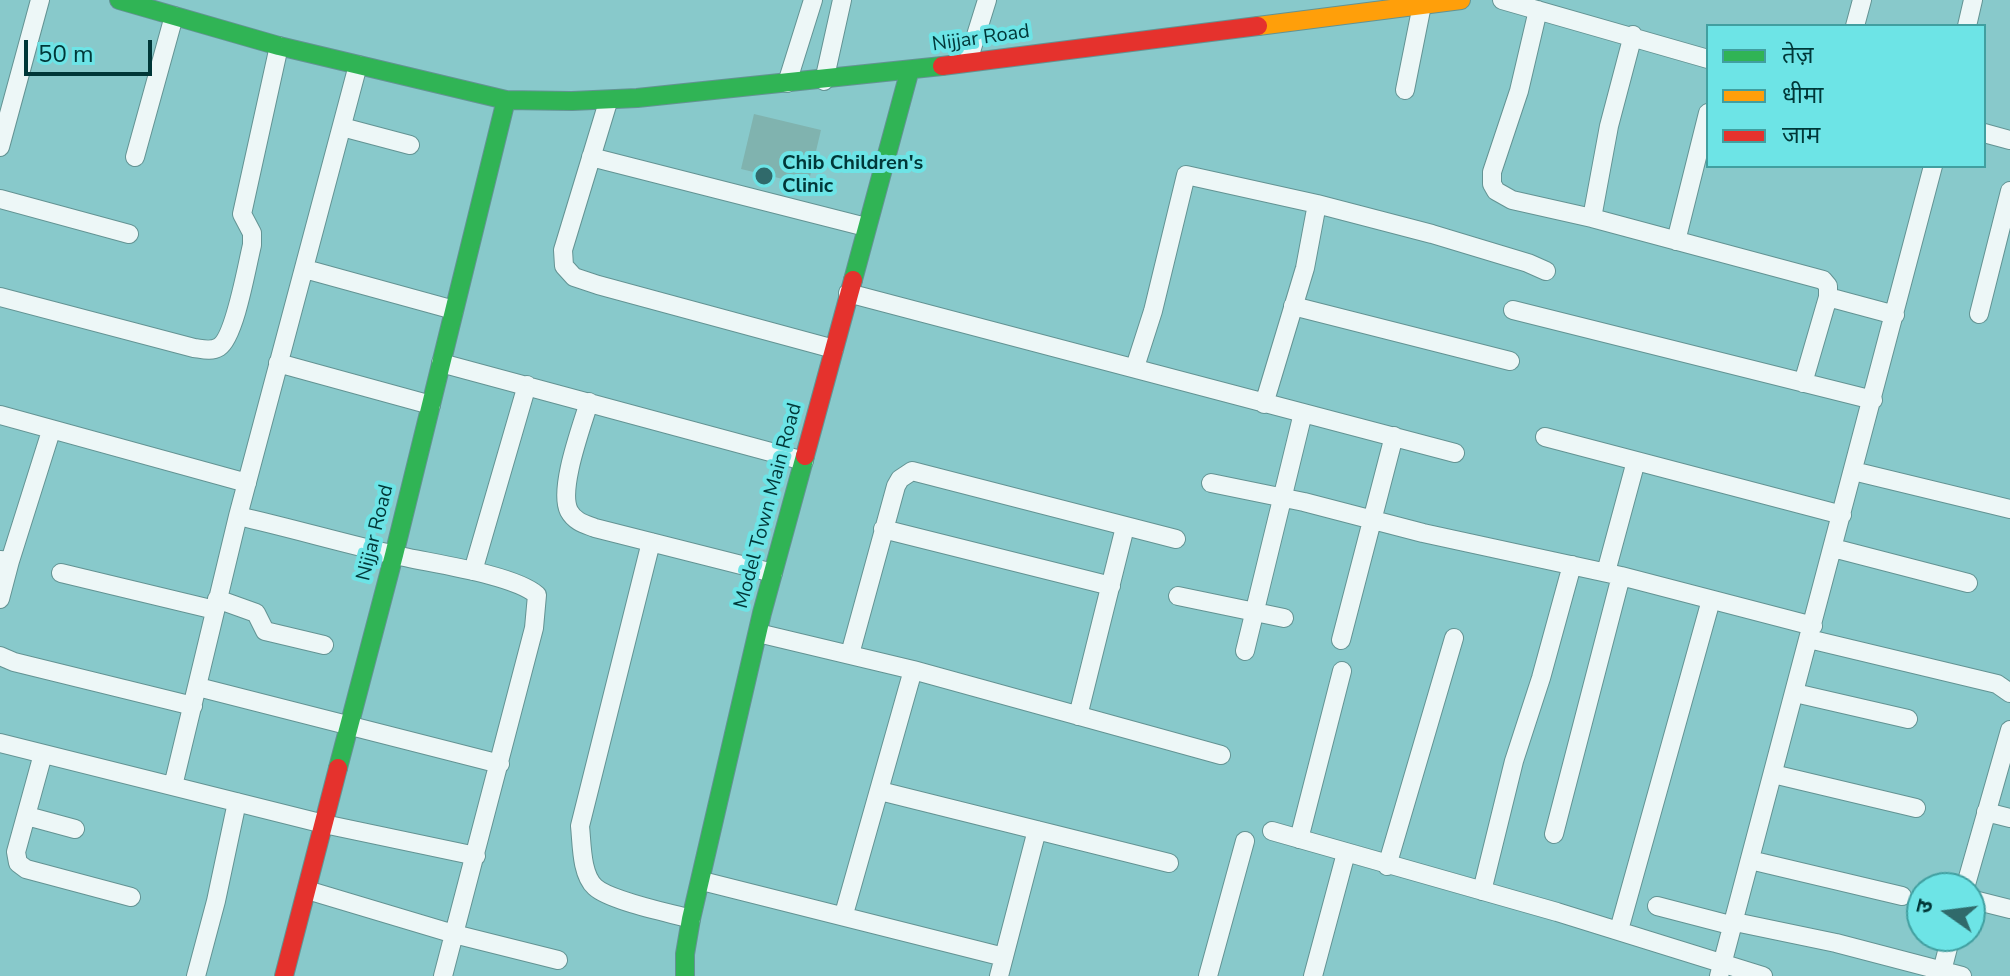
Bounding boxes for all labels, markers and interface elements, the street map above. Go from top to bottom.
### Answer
street label: Nijjar Road [931,20,1031,58]
scale bar [28,24,156,74]
legend [1706,24,1986,168]
text: 50 m [38,38,94,70]
text: तेज़ [1782,39,1814,71]
text: धीमा [1782,79,1824,111]
text: जाम [1782,119,1820,151]
place label: Chib Children's Clinic [782,152,923,199]
marker: Chib Children's Clinic [753,165,775,187]
street label: Model Town Main Road [730,401,808,611]
street label: Nijjar Road [352,482,400,584]
north arrow [1906,872,1986,952]
text: उ [1909,897,1941,917]

